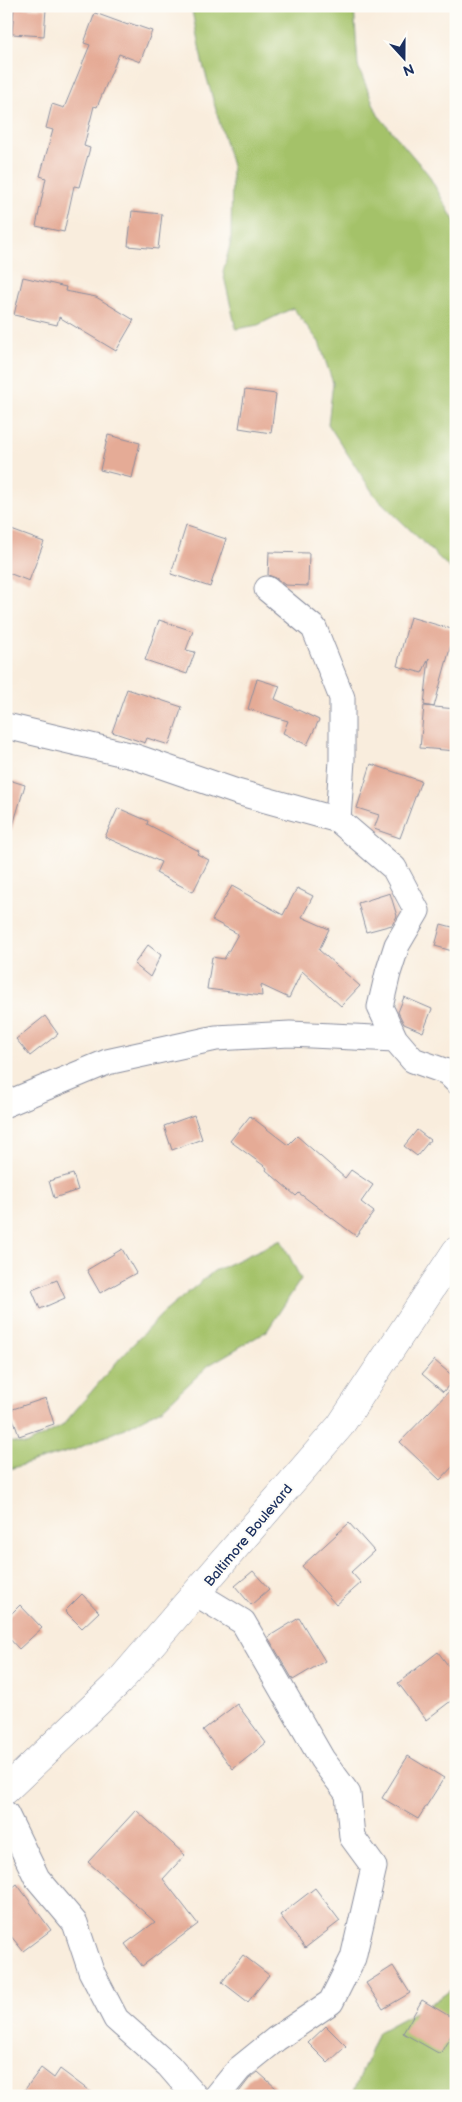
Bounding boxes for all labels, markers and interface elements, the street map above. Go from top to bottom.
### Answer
north arrow [380,32,430,82]
text: N [401,60,416,79]
street label: Baltimore Boulevard [201,1481,296,1590]

